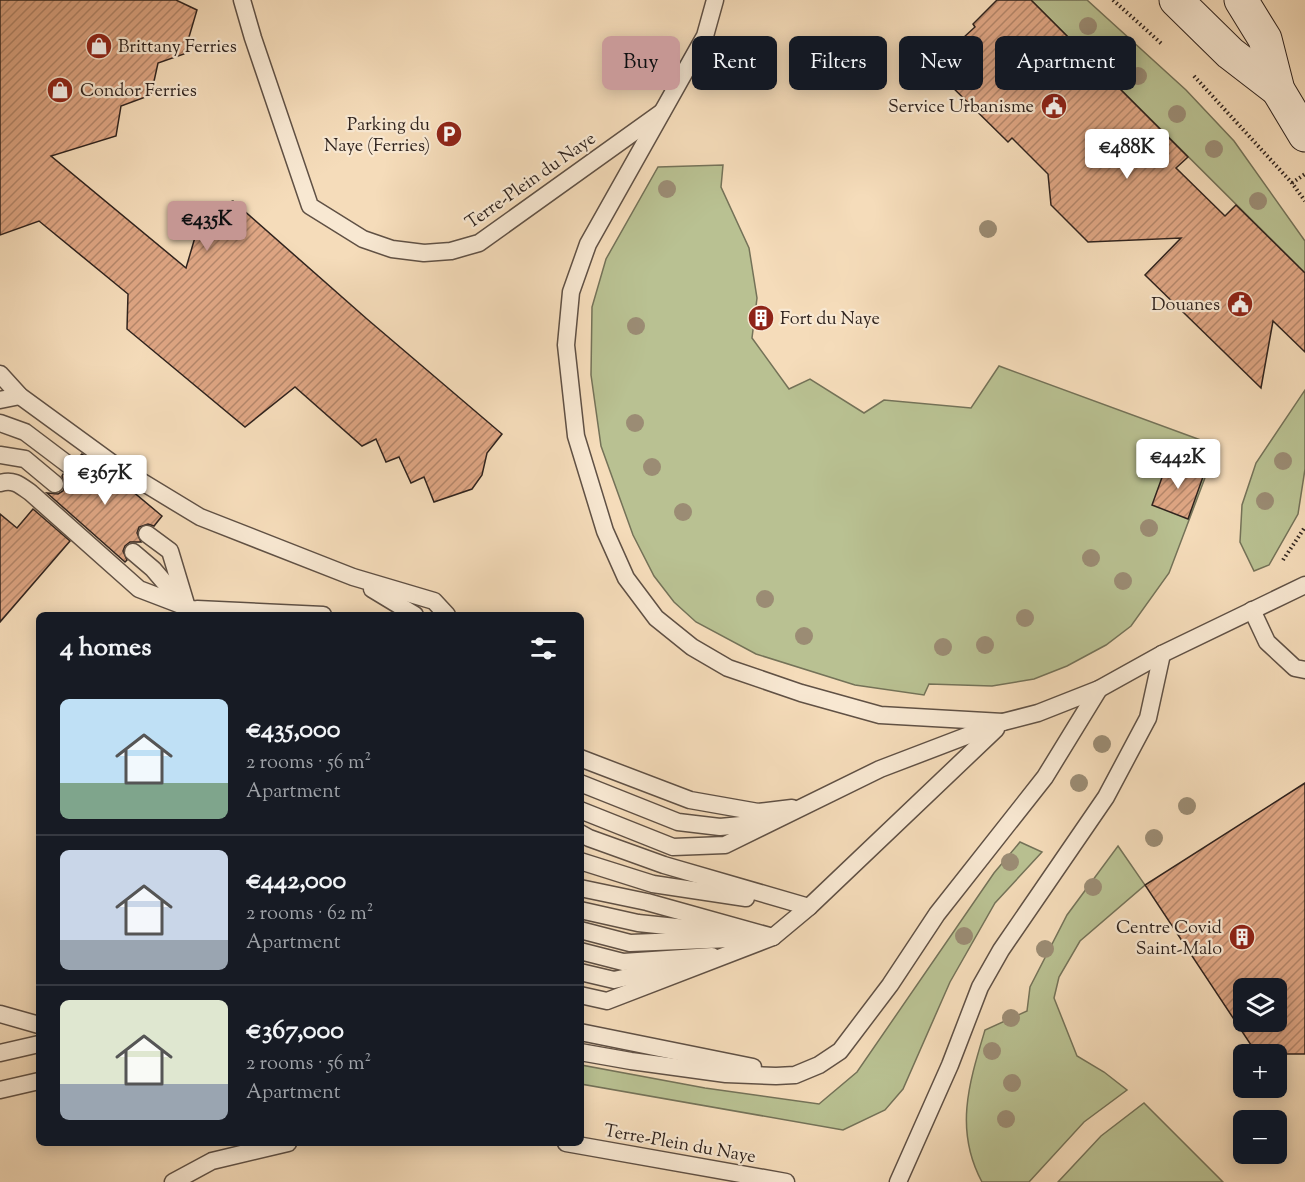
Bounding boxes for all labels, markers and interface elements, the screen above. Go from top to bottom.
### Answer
shop icon: Brittany Ferries [84,31,114,61]
place label: Brittany Ferries [118,35,237,61]
chip: Buy [602,36,680,90]
chip: Rent [692,36,777,90]
chip: Filters [789,36,887,90]
chip: New [899,36,983,90]
chip: Apartment [995,36,1136,90]
shop icon: Condor Ferries [45,75,75,105]
place label: Condor Ferries [80,79,197,105]
public building icon: Service Urbanisme [1039,91,1069,121]
place label: Service Urbanisme [888,95,1034,121]
place label: Parking du Naye (Ferries) [324,113,430,160]
parking icon: Parking du Naye (Ferries) [434,119,464,149]
street label: Terre-Plein du Naye [461,127,602,236]
pin: €488K [1085,129,1169,180]
text: €488K [1099,134,1155,163]
pin: €435K [165,201,249,252]
text: €435K [182,206,232,235]
public building icon: Douanes [1225,289,1255,319]
place label: Douanes [1151,293,1220,319]
building icon: Fort du Naye [746,303,776,333]
place label: Fort du Naye [780,307,880,333]
pin: €442K [1136,439,1220,490]
text: €442K [1150,444,1206,473]
pin: €367K [63,455,147,506]
text: €367K [78,460,132,489]
text: 4 homes [60,630,151,667]
icon: filters [527,632,560,665]
text: €435,000 [246,712,340,749]
icon: home [108,723,180,795]
text: 2 rooms · 56 m² [246,749,371,778]
text: Apartment [246,778,341,807]
text: €442,000 [246,863,346,900]
icon: home [108,874,180,946]
text: 2 rooms · 62 m² [246,900,374,929]
place label: Centre Covid Saint-Malo [1116,916,1222,963]
building icon: Centre Covid Saint-Malo [1227,922,1257,952]
text: Apartment [246,929,341,958]
map controls [1233,978,1287,1164]
button: layers [1233,978,1287,1032]
text: €367,000 [246,1013,344,1050]
icon: home [108,1024,180,1096]
button: + [1233,1044,1287,1098]
text: 2 rooms · 56 m² [246,1050,371,1079]
text: Apartment [246,1079,341,1108]
button: − [1233,1110,1287,1164]
street label: Terre-Plein du Naye [602,1119,758,1171]

